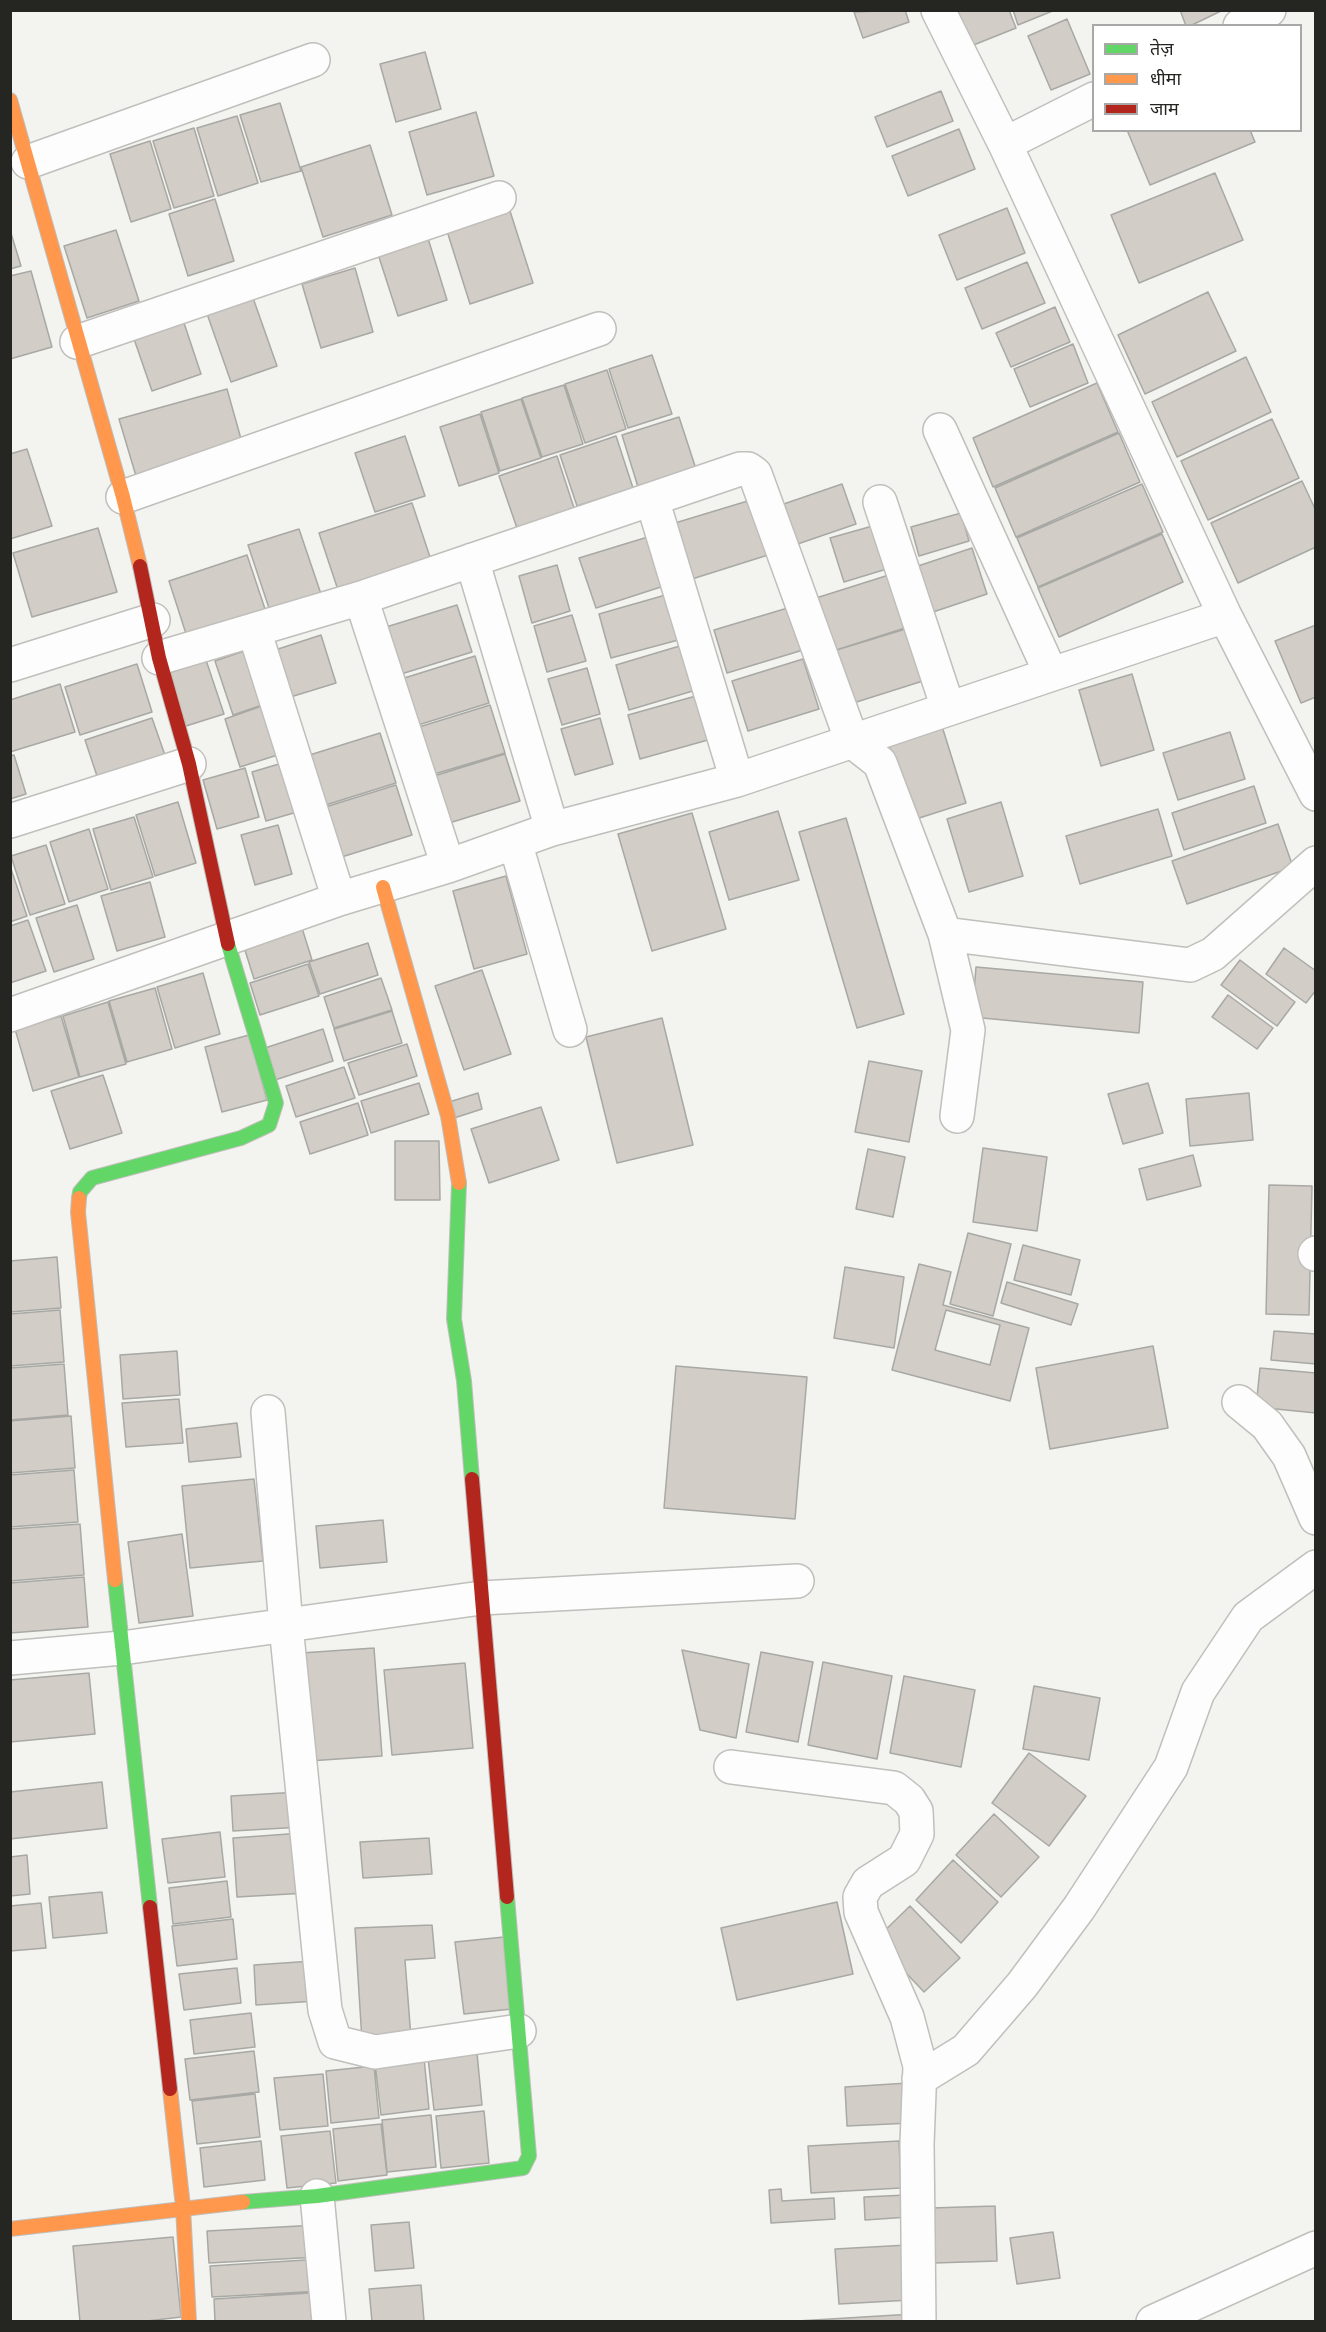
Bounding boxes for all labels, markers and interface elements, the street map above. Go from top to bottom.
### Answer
legend [1092,24,1302,132]
text: तेज़ [1150,37,1174,59]
text: धीमा [1150,67,1181,89]
text: जाम [1150,97,1179,119]

